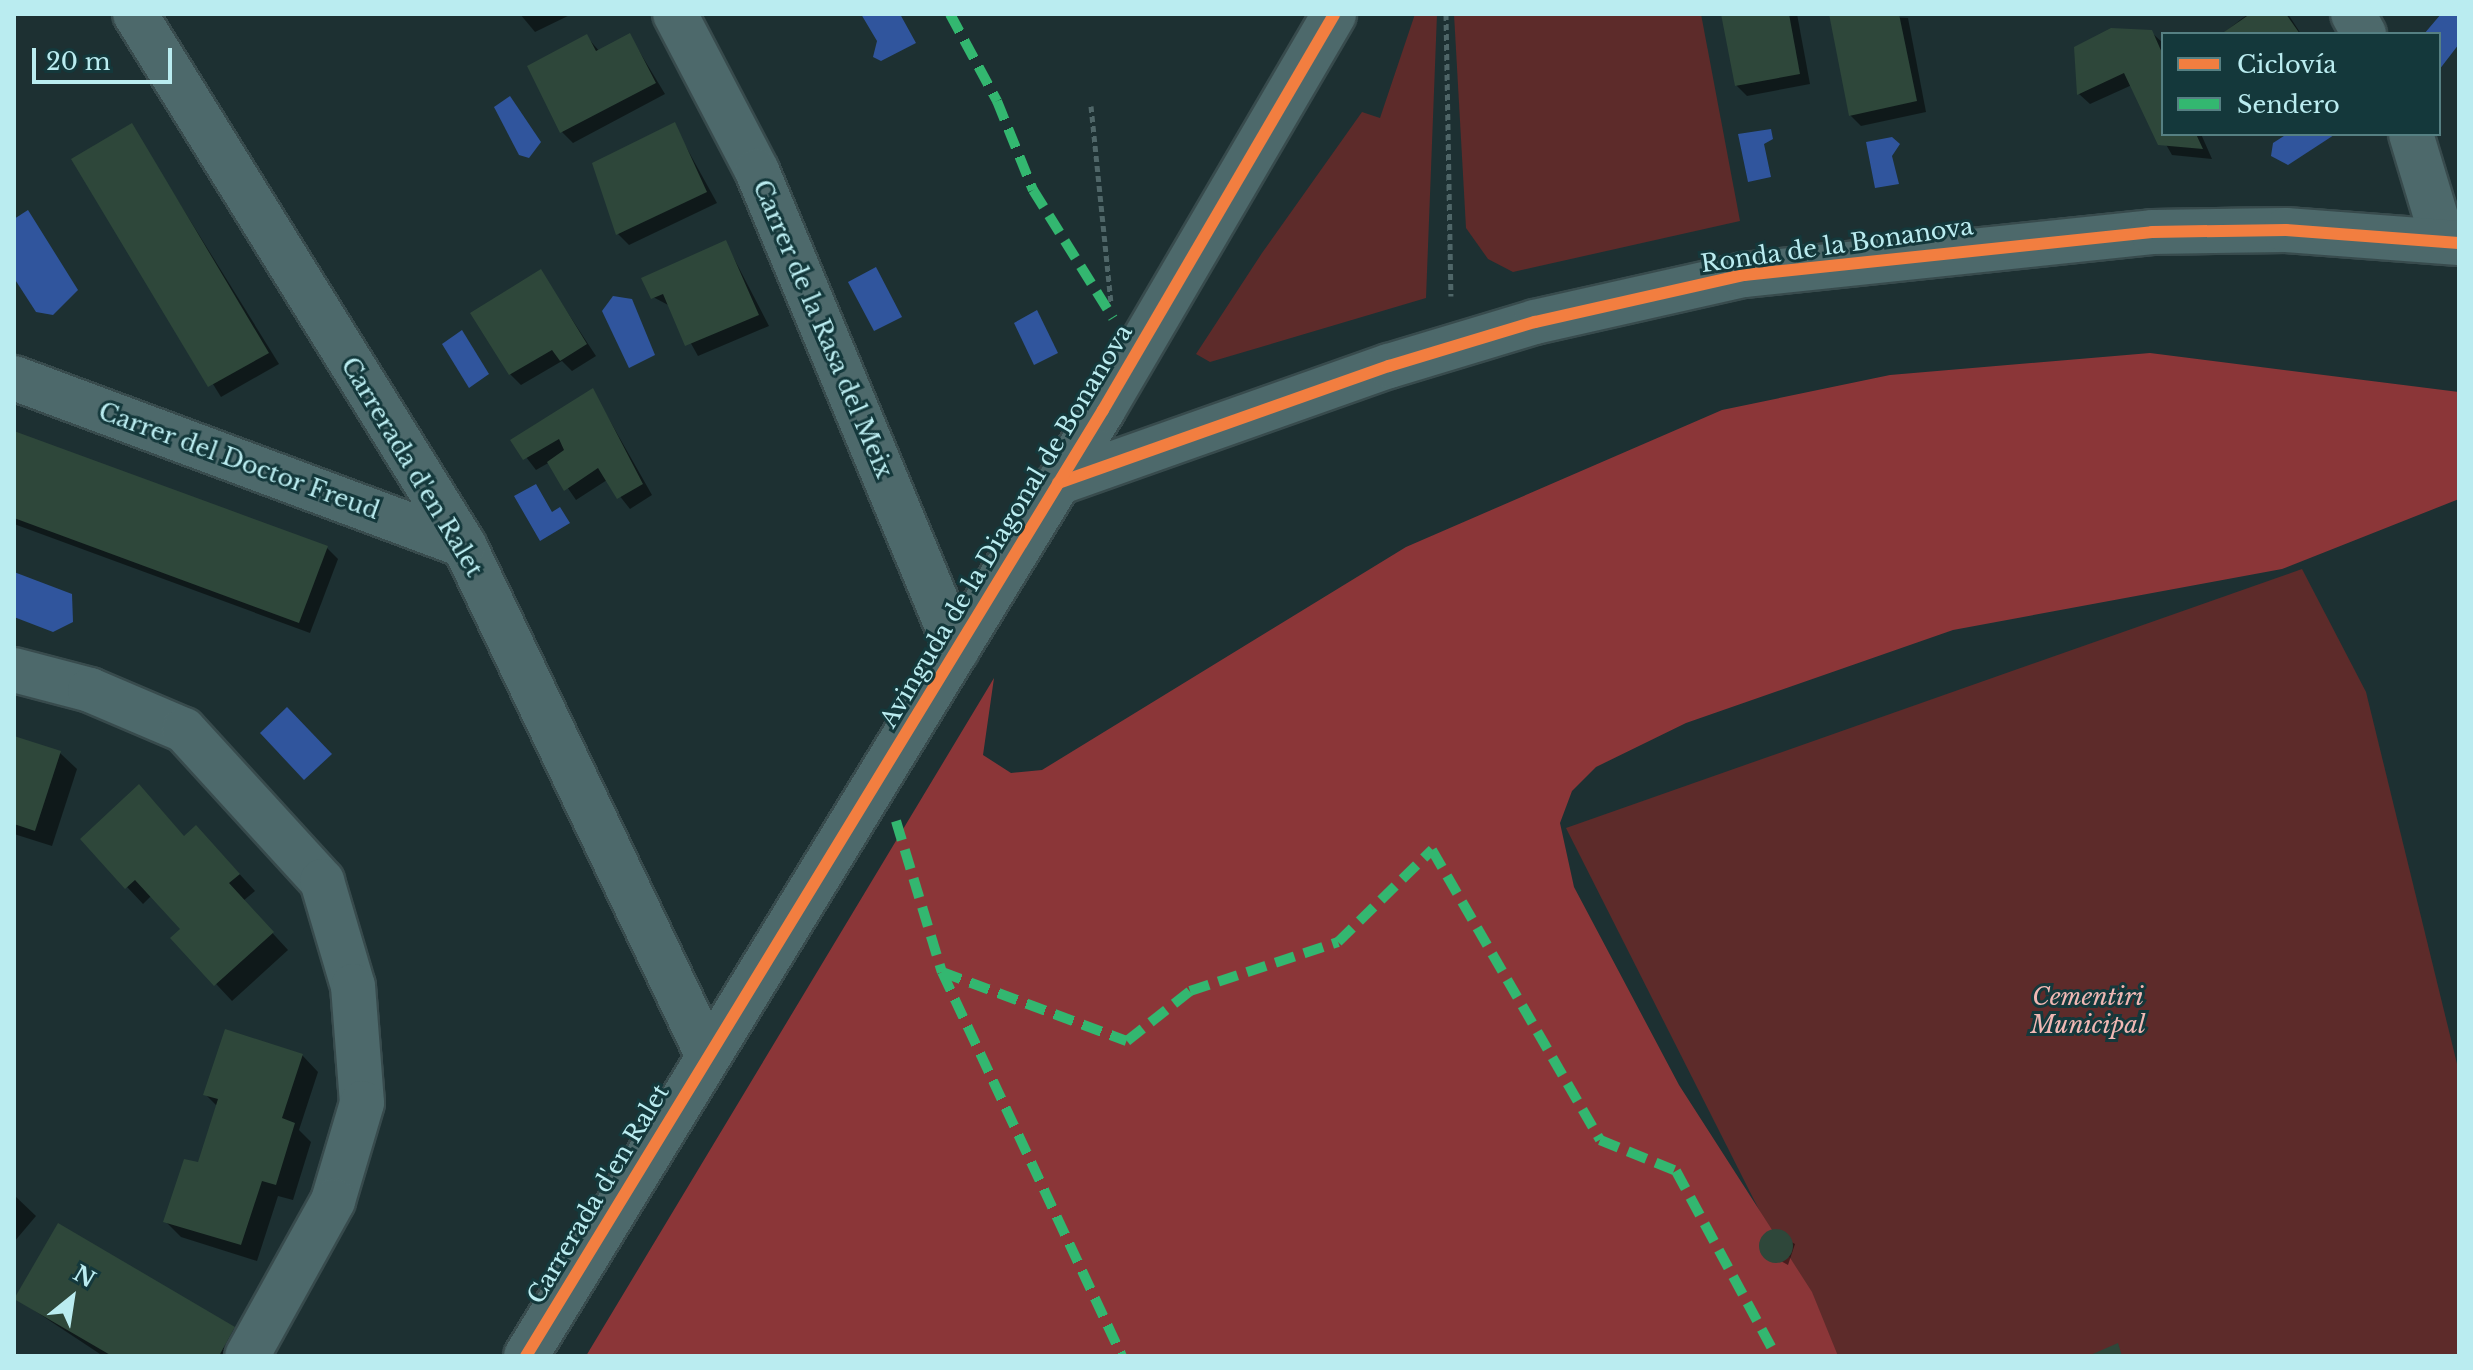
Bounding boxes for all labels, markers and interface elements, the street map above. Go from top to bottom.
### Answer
scale bar [36,32,176,82]
legend [2161,32,2441,136]
text: 20 m [46,47,111,76]
text: Ciclovía [2237,50,2336,79]
text: Sendero [2237,90,2340,119]
street label: Carrer de la Rasa del Meix [747,175,899,483]
street label: Ronda de la Bonanova [1699,212,1975,278]
street label: Avinguda de la Diagonal de Bonanova [874,319,1138,733]
street label: Carrerada d'en Ralet [335,352,489,582]
street label: Carrer del Doctor Freud [94,397,384,525]
park label: Cementiri Municipal [2031,983,2145,1039]
street label: Carrerada d'en Ralet [521,1079,675,1309]
north arrow [32,1258,112,1338]
text: N [69,1260,100,1294]

